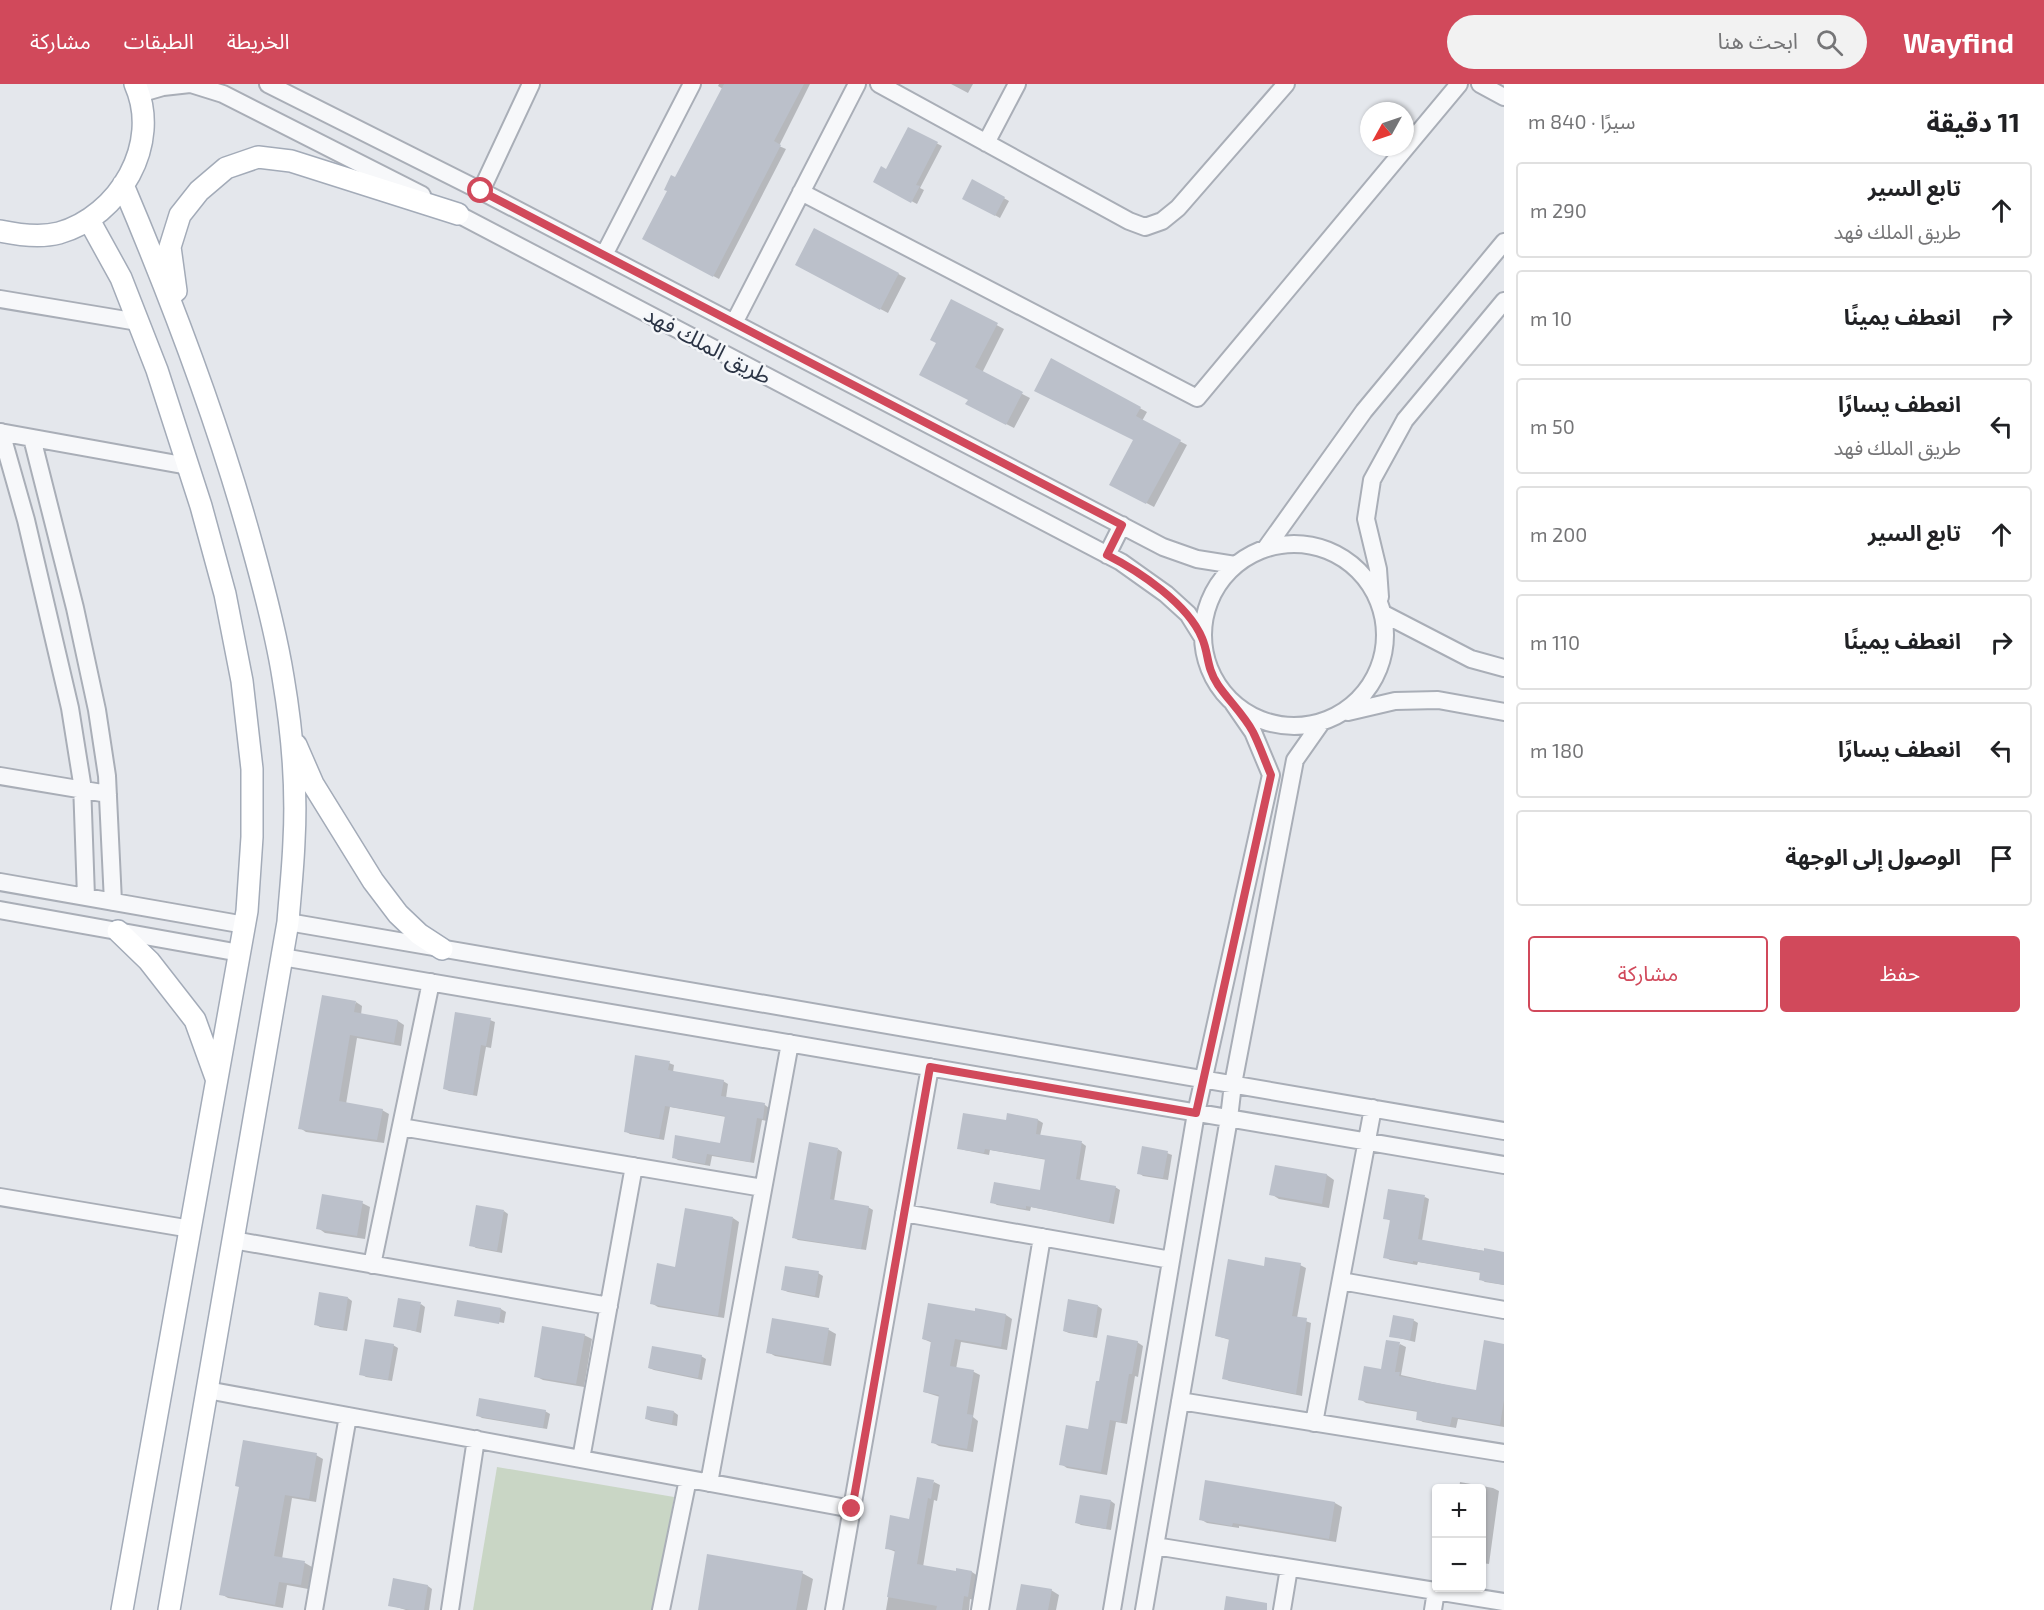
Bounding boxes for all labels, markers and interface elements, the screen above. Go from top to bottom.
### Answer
search box [1447,15,1867,69]
text: Wayfind [1903,25,2014,59]
icon: search [1813,26,1846,59]
text: ابحث هنا [1717,27,1798,53]
text: مشاركة [30,28,91,53]
text: الطبقات [124,28,194,53]
text: الخريطة [227,28,290,53]
north arrow [1360,102,1414,156]
text: 11 دقيقة [1926,106,2020,137]
text: سيرًا · 840 m [1528,109,1635,133]
text: تابع السير [1868,174,1961,200]
route start [467,177,493,203]
icon: ahead [1985,194,2018,227]
text: 290 m [1530,198,1587,222]
text: طريق الملك فهد [1833,219,1961,243]
street label: طريق الملك فهد [639,300,777,390]
icon: right [1985,302,2018,335]
text: انعطف يمينًا [1844,303,1961,329]
text: 10 m [1530,306,1572,330]
text: انعطف يسارًا [1838,390,1961,416]
icon: left [1985,410,2018,443]
text: 50 m [1530,414,1575,438]
text: طريق الملك فهد [1833,435,1961,459]
icon: ahead [1985,518,2018,551]
text: تابع السير [1868,519,1961,545]
text: 200 m [1530,522,1587,546]
icon: right [1985,626,2018,659]
text: انعطف يمينًا [1844,627,1961,653]
text: 110 m [1530,630,1580,654]
icon: left [1985,734,2018,767]
text: انعطف يسارًا [1838,735,1961,761]
text: 180 m [1530,738,1584,762]
icon: arrive [1985,842,2018,875]
text: الوصول إلى الوجهة [1785,843,1961,869]
button: مشاركة [1528,936,1768,1012]
button: حفظ [1780,936,2020,1012]
map controls [1432,1484,1486,1592]
button: + [1432,1484,1486,1538]
route end [838,1495,864,1521]
button: − [1432,1538,1486,1592]

